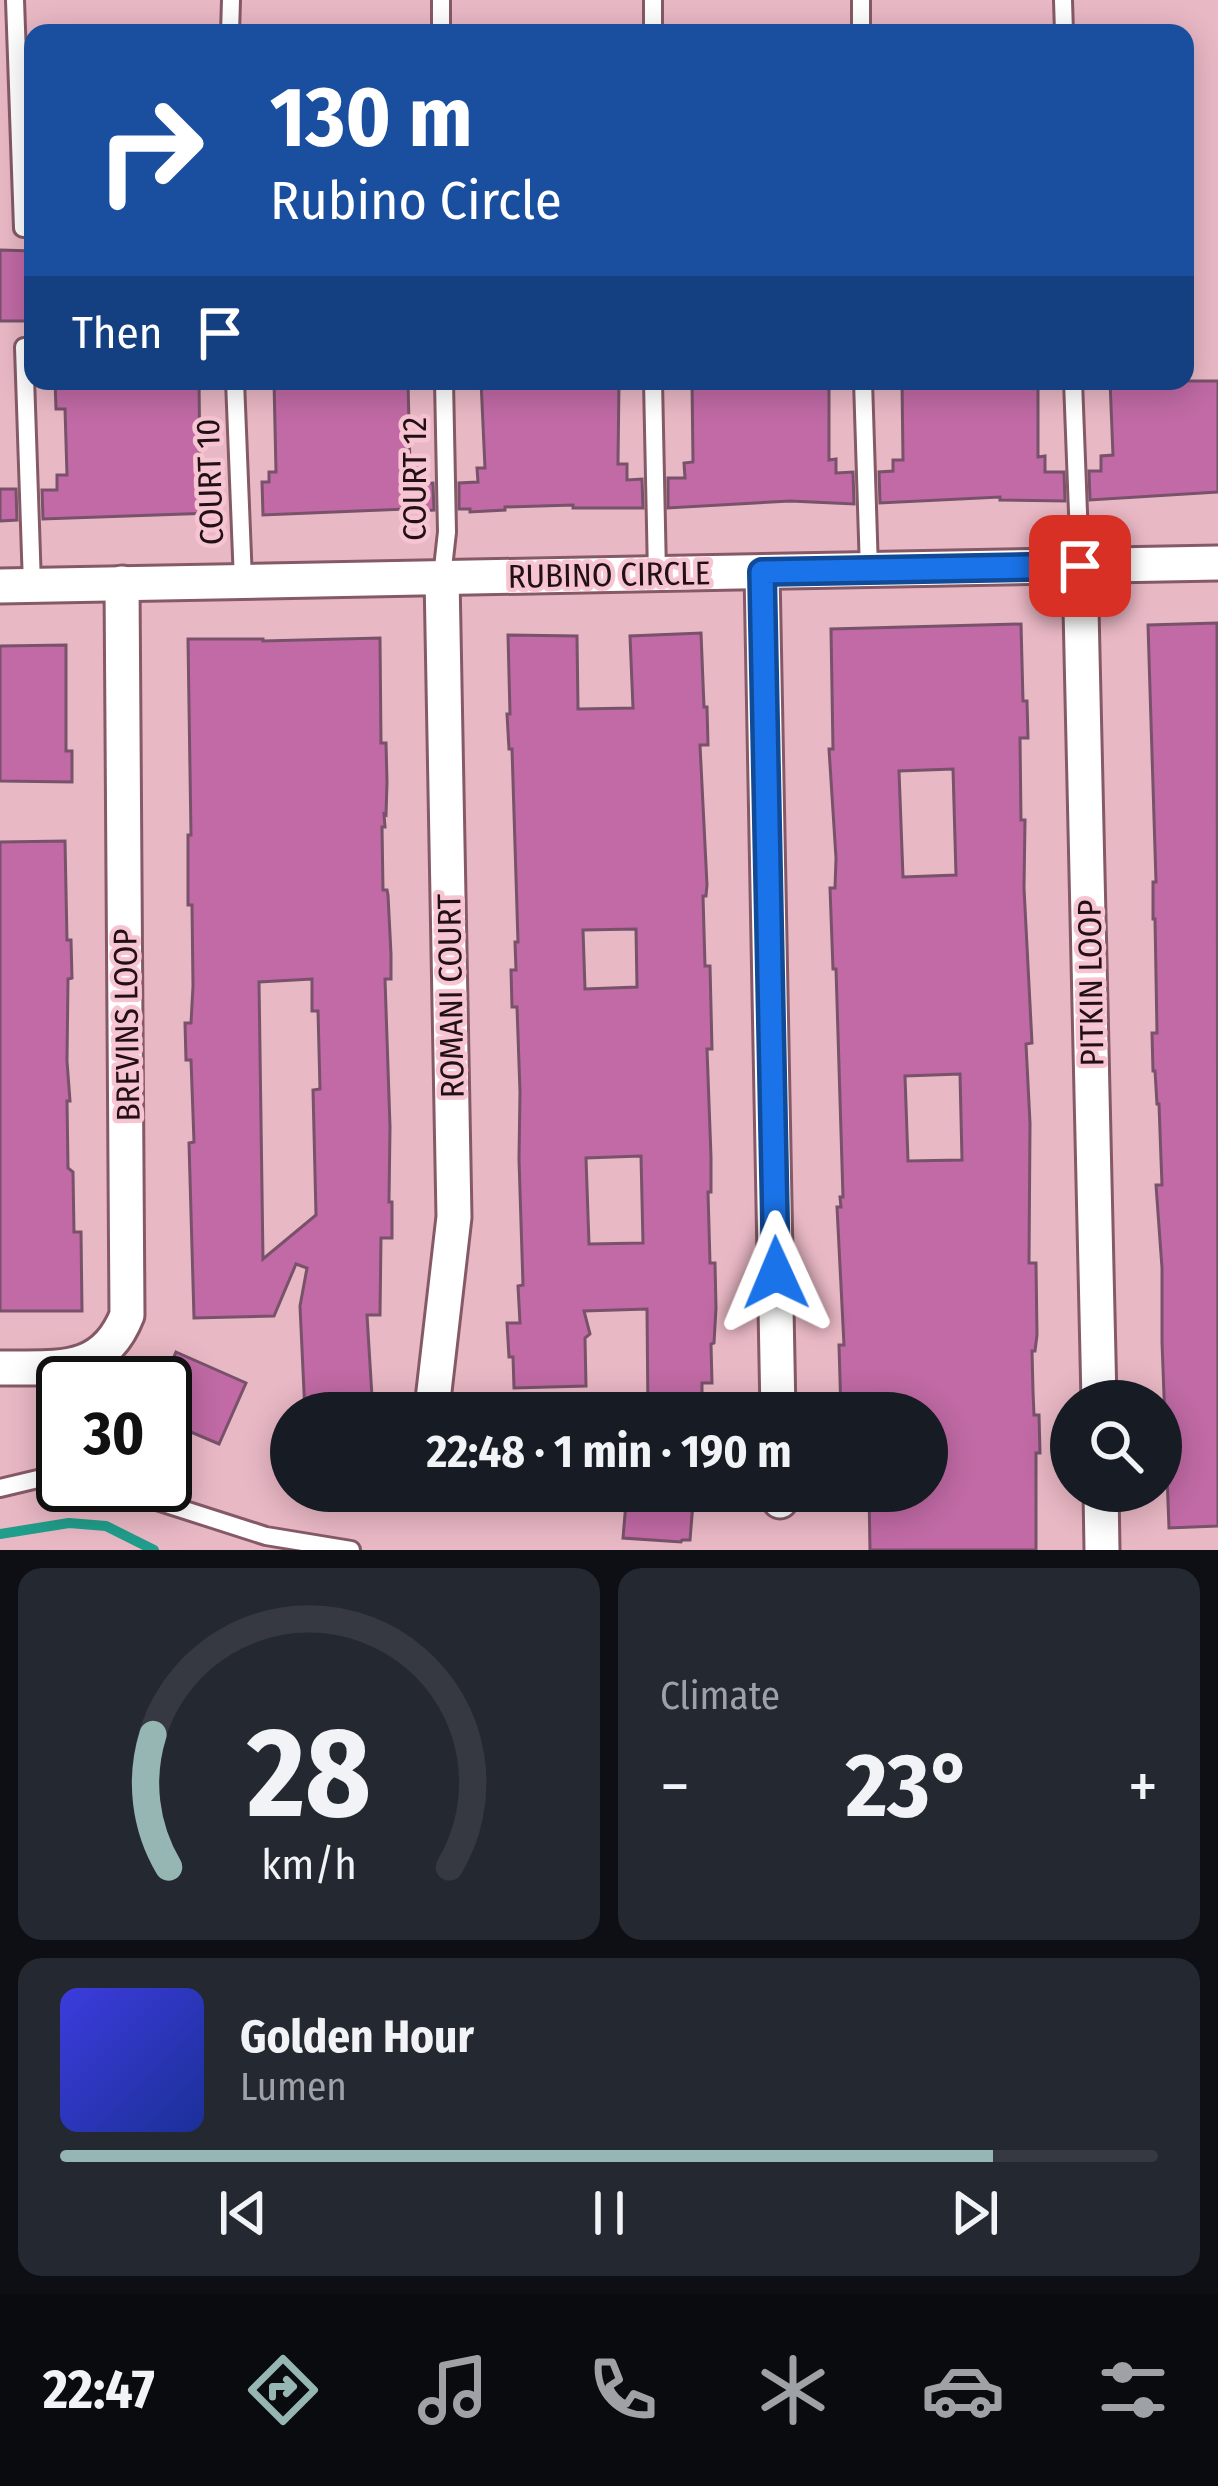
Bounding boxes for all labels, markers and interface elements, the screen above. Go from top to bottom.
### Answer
text: 130 m [270,67,473,168]
icon: right [72,72,228,228]
text: Rubino Circle [270,169,562,233]
icon: arrive [187,300,253,366]
text: Then [72,306,163,360]
street label: COURT 12 [395,417,435,541]
street label: COURT 10 [188,418,232,546]
pin [1029,515,1131,617]
icon: arrive [1047,533,1113,599]
street label: RUBINO CIRCLE [508,553,711,597]
street label: ROMANI COURT [429,893,473,1098]
street label: PITKIN LOOP [1070,899,1112,1067]
street label: BREVINS LOOP [105,928,149,1122]
position arrow [713,1210,839,1336]
speed limit sign: 30 [36,1356,192,1512]
map controls [1050,1380,1182,1512]
button: search [1050,1380,1182,1512]
text: 22:48 · 1 min · 190 m [426,1425,792,1479]
text: Climate [660,1673,780,1719]
text: 28 [246,1699,371,1849]
text: 23° [846,1732,972,1840]
text: − [660,1747,690,1826]
text: + [1128,1747,1158,1826]
text: km/h [261,1839,357,1890]
text: Golden Hour [240,2010,474,2064]
text: Lumen [240,2064,347,2110]
icon: previous [210,2180,276,2246]
icon: pause [576,2180,642,2246]
icon: next [942,2180,1008,2246]
icon: directions [241,2348,325,2432]
icon: music [411,2348,495,2432]
icon: phone [581,2348,665,2432]
icon: climate [751,2348,835,2432]
icon: car [921,2348,1005,2432]
icon: filters [1091,2348,1175,2432]
text: 22:47 [43,2358,155,2422]

